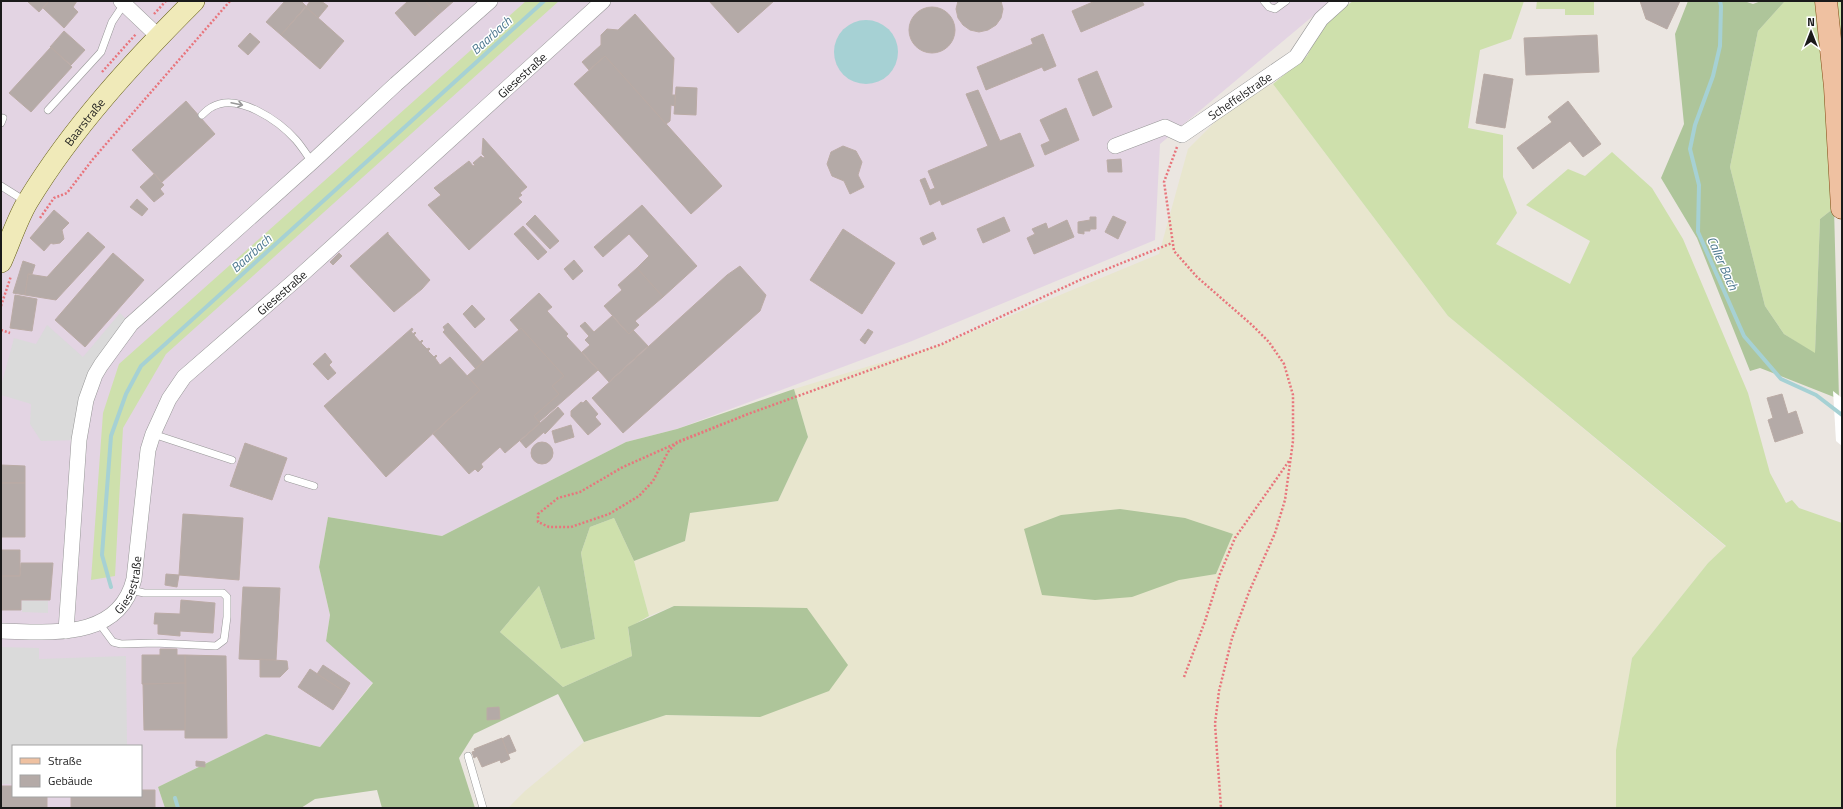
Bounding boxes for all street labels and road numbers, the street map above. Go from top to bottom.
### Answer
street label: Giesestraße [493,47,551,102]
street label: Scheffelstraße [1204,67,1275,124]
street label: Baarstraße [59,94,109,150]
street label: Giesestraße [252,265,311,319]
street label: Giesestraße [109,555,146,618]

